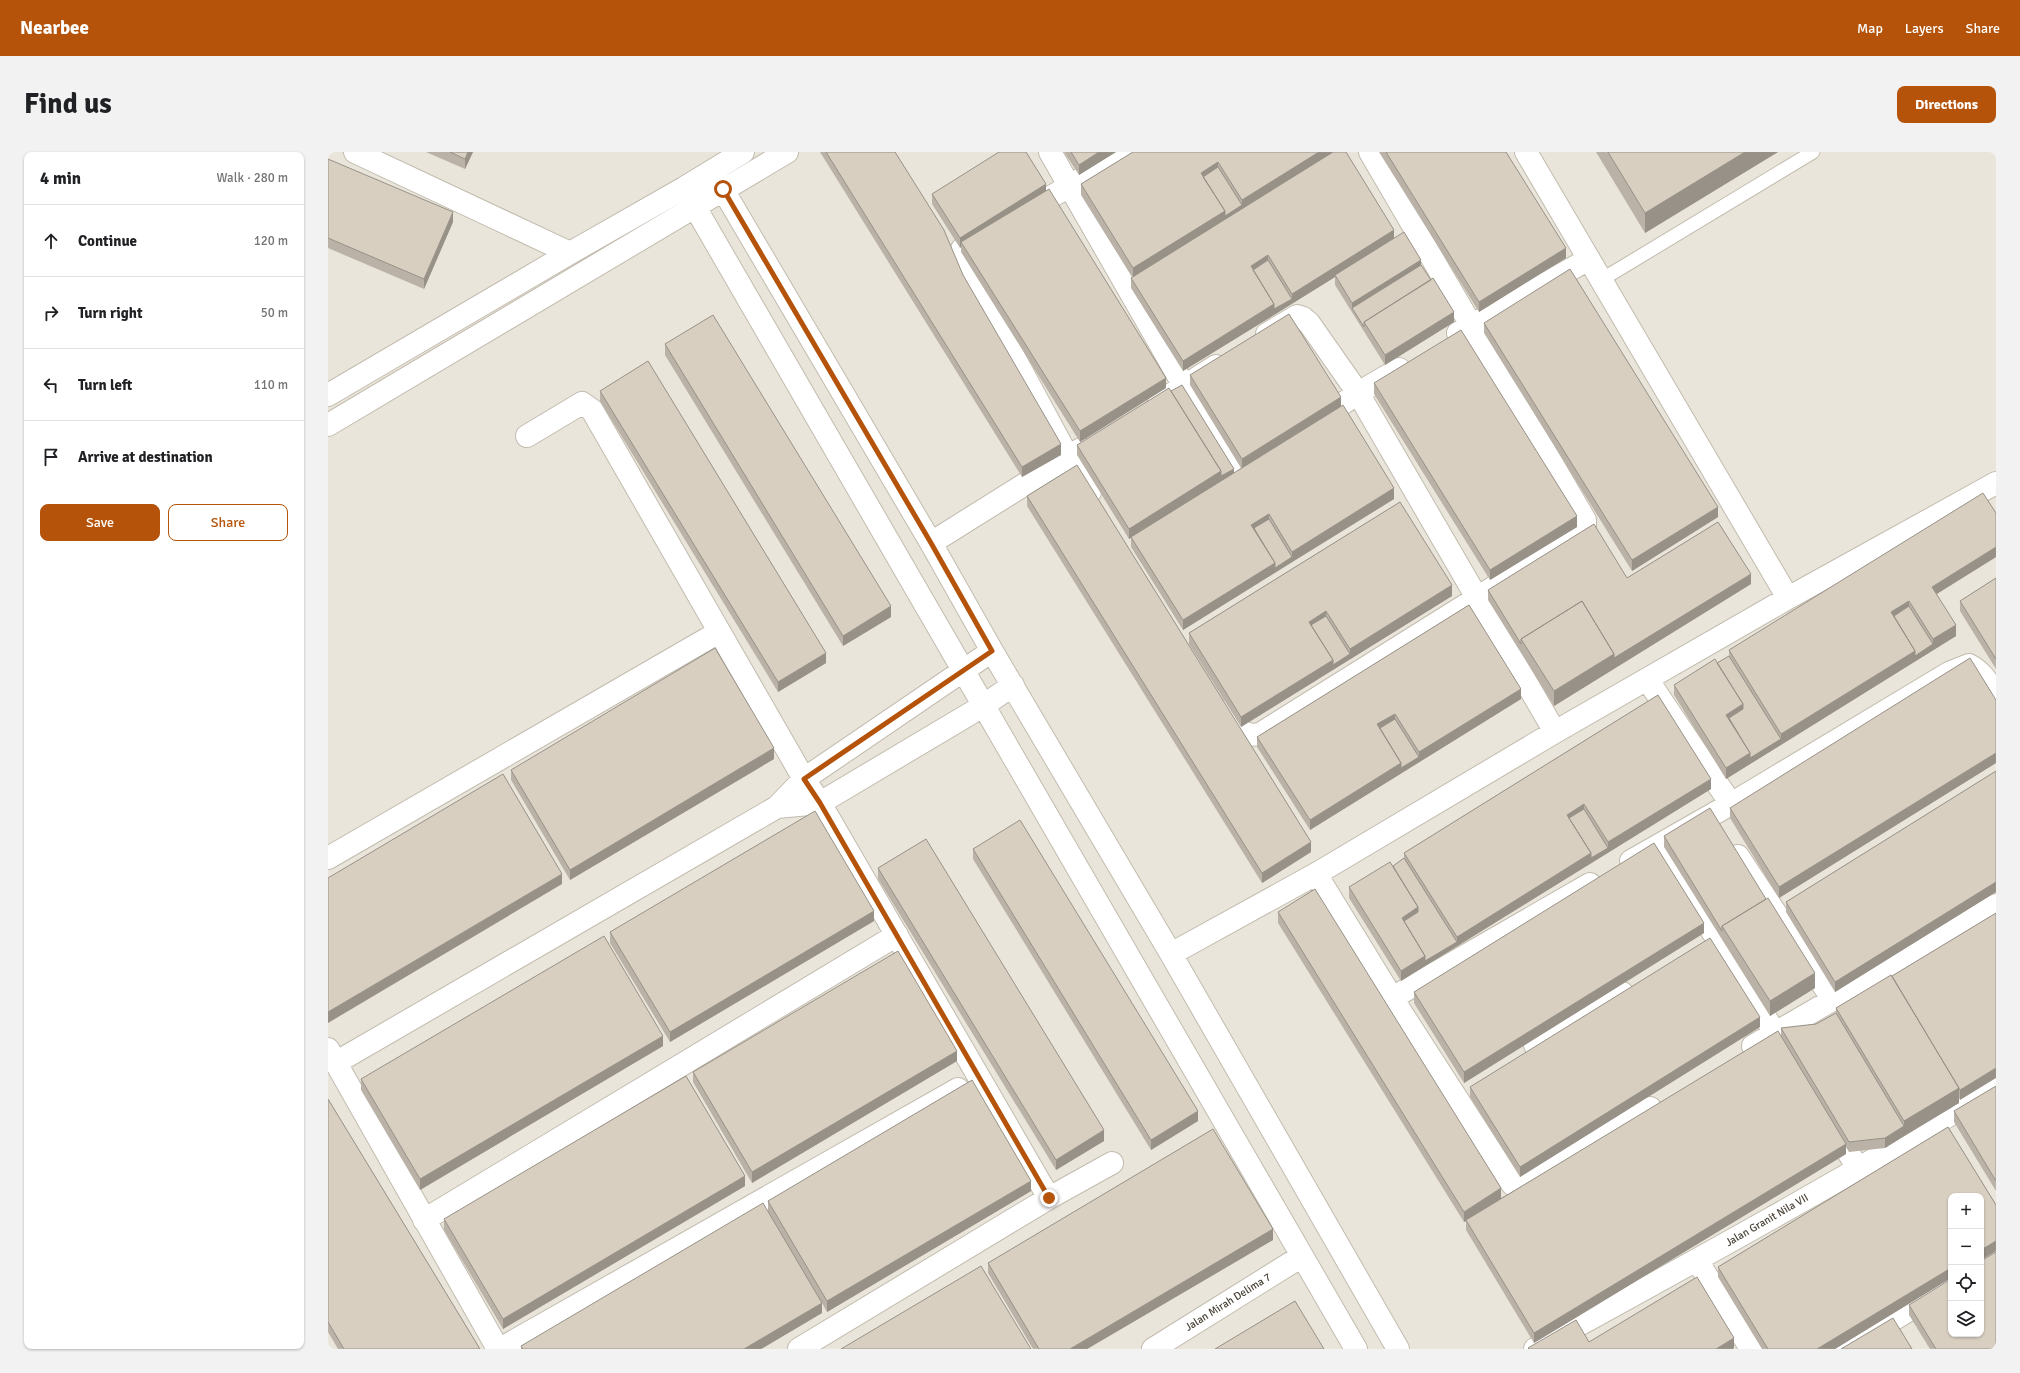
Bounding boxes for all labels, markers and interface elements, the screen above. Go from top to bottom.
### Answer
text: Nearbee [20,16,89,40]
text: Map [1857,20,1883,37]
text: Layers [1905,20,1944,37]
text: Share [1966,20,2000,37]
button: Directions [1897,86,1996,123]
text: Find us [24,87,112,121]
text: 4 min [40,168,81,189]
text: Walk · 280 m [217,170,288,186]
route start [714,180,732,198]
icon: ahead [40,230,62,252]
text: Continue [78,232,137,250]
text: 120 m [254,233,288,249]
icon: right [40,302,62,324]
text: Turn right [78,304,143,322]
text: 50 m [261,305,288,321]
icon: left [40,374,62,396]
text: Turn left [78,376,132,394]
text: 110 m [254,377,288,393]
icon: arrive [40,446,62,468]
text: Arrive at destination [78,448,213,466]
button: Save [40,504,160,541]
button: Share [168,504,288,541]
route end [1040,1189,1058,1207]
street label: Jalan Granit Nila VII [1723,1191,1811,1249]
map controls [1948,1193,1984,1337]
button: + [1948,1193,1984,1229]
button: − [1948,1229,1984,1265]
button: locate [1948,1265,1984,1301]
street label: Jalan Mirah Delima 7 [1183,1270,1273,1334]
button: layers [1948,1301,1984,1337]

